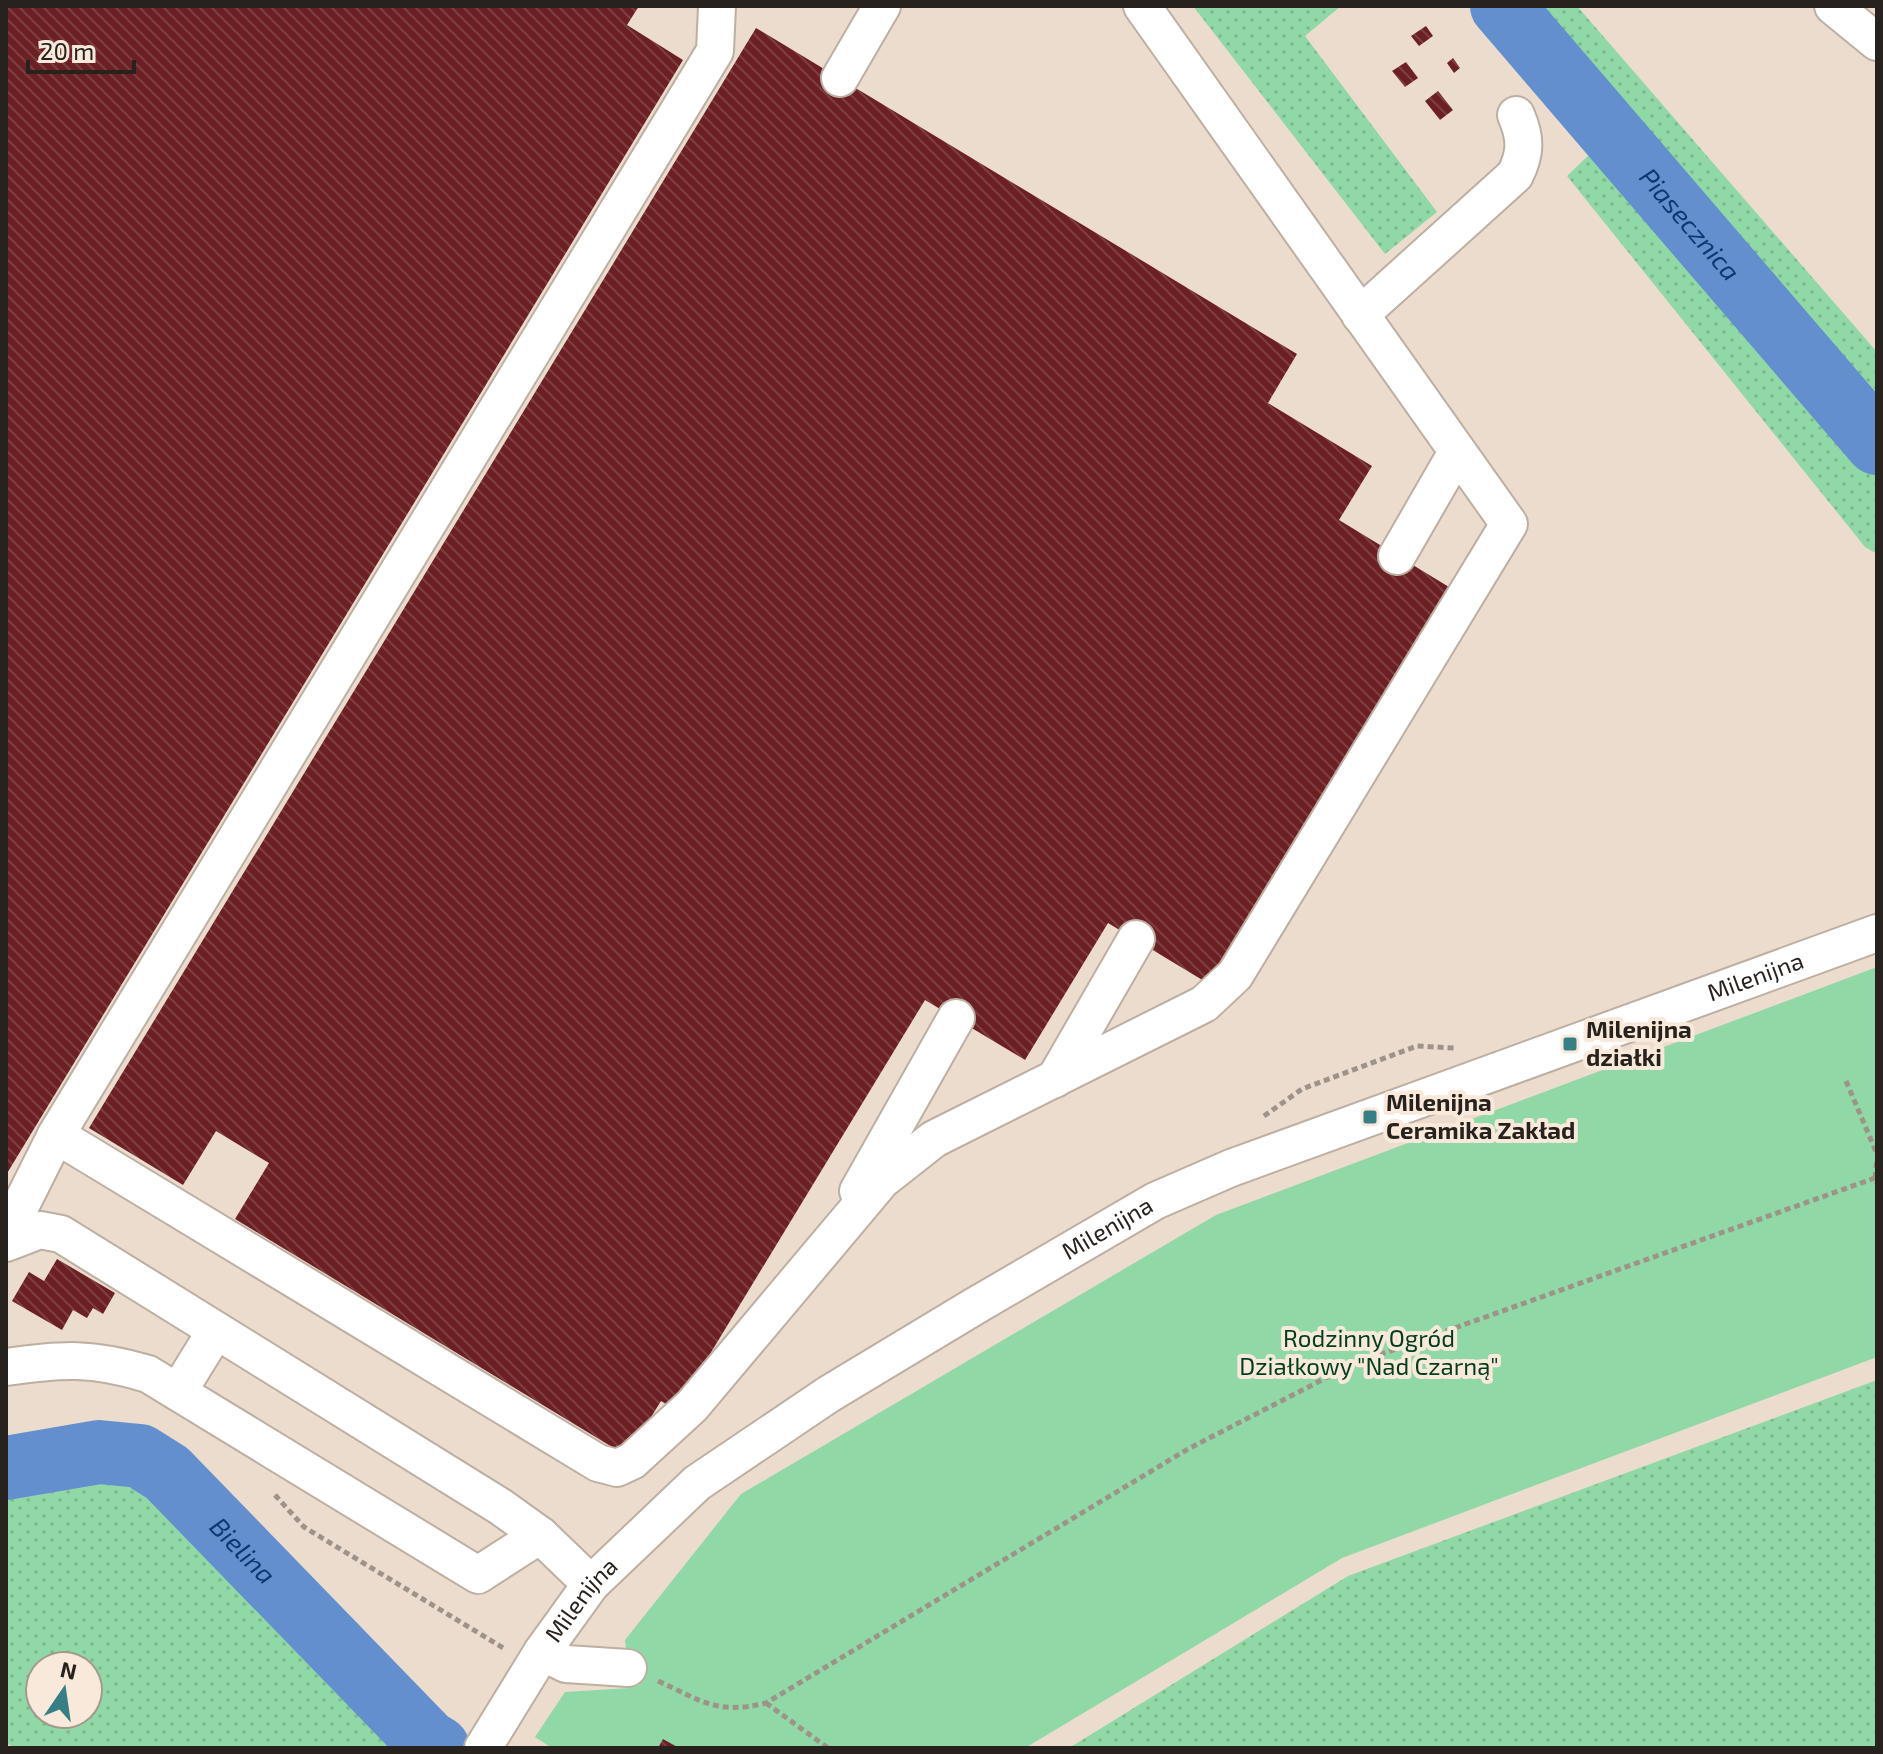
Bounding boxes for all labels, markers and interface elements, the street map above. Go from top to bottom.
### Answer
scale bar [28,24,134,74]
text: 20 m [40,36,94,65]
water label: Piasecznica [1634,161,1747,286]
street label: Milenijna [1703,945,1807,1007]
place label: Milenijna działki [1586,1014,1692,1071]
marker: Milenijna działki [1561,1035,1579,1053]
place label: Milenijna Ceramika Zakład [1386,1087,1575,1144]
marker: Milenijna Ceramika Zakład [1361,1108,1379,1126]
street label: Milenijna [1056,1190,1157,1265]
park label: Rodzinny Ogród Działkowy "Nad Czarną" [1239,1323,1499,1380]
water label: Bielina [205,1510,283,1590]
street label: Milenijna [538,1551,623,1647]
north arrow [24,1650,104,1730]
text: N [58,1655,79,1684]

